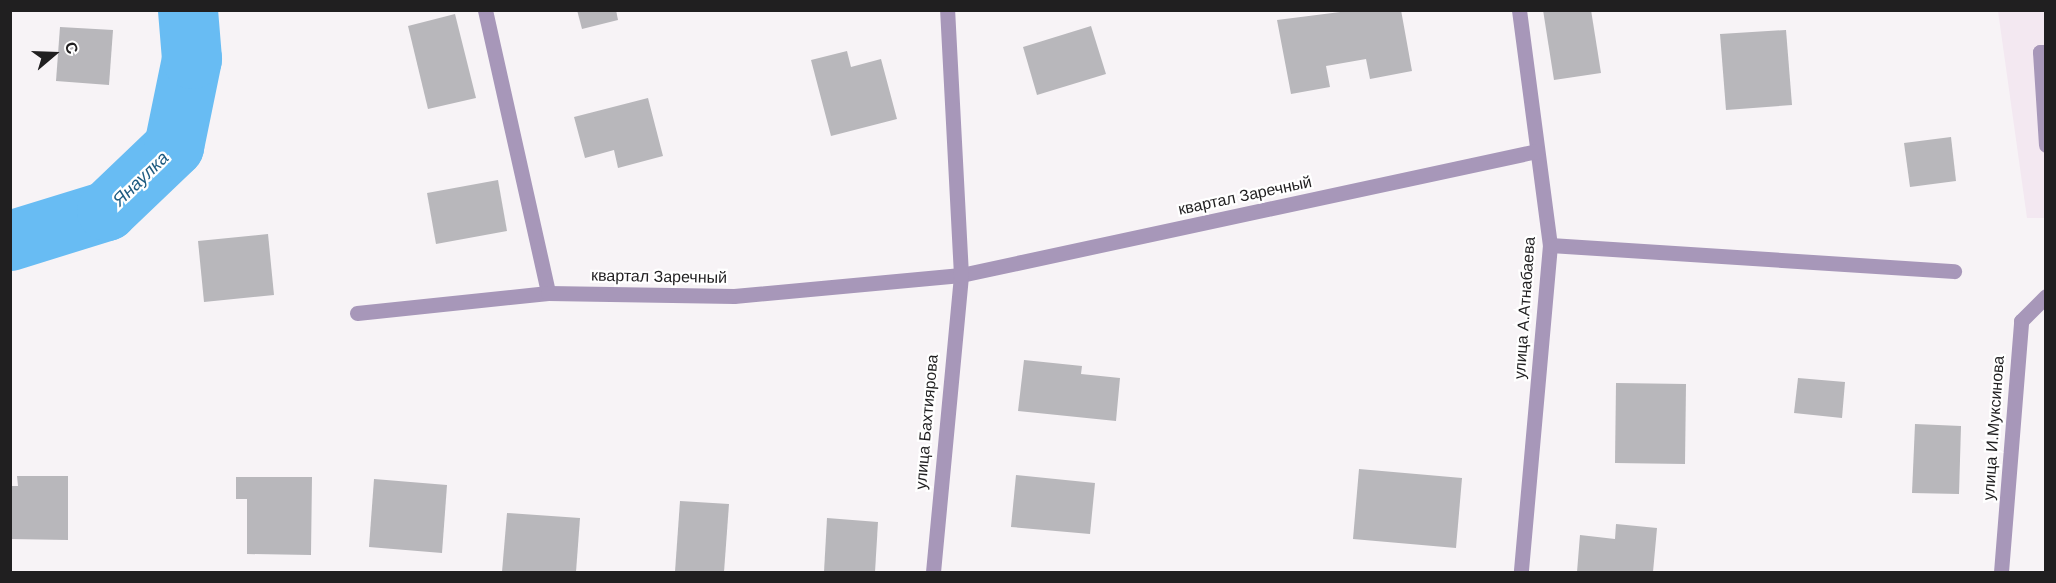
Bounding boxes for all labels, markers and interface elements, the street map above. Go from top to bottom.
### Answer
north arrow [24,24,84,84]
text: С [62,40,81,56]
water label: Янаулка [109,147,173,211]
street label: квартал Заречный [1176,172,1314,220]
street label: улица А.Атнабаева [1510,236,1540,380]
street label: квартал Заречный [591,266,727,288]
street label: улица Бахтиярова [912,354,942,490]
street label: улица И.Муксинова [1979,355,2009,501]

